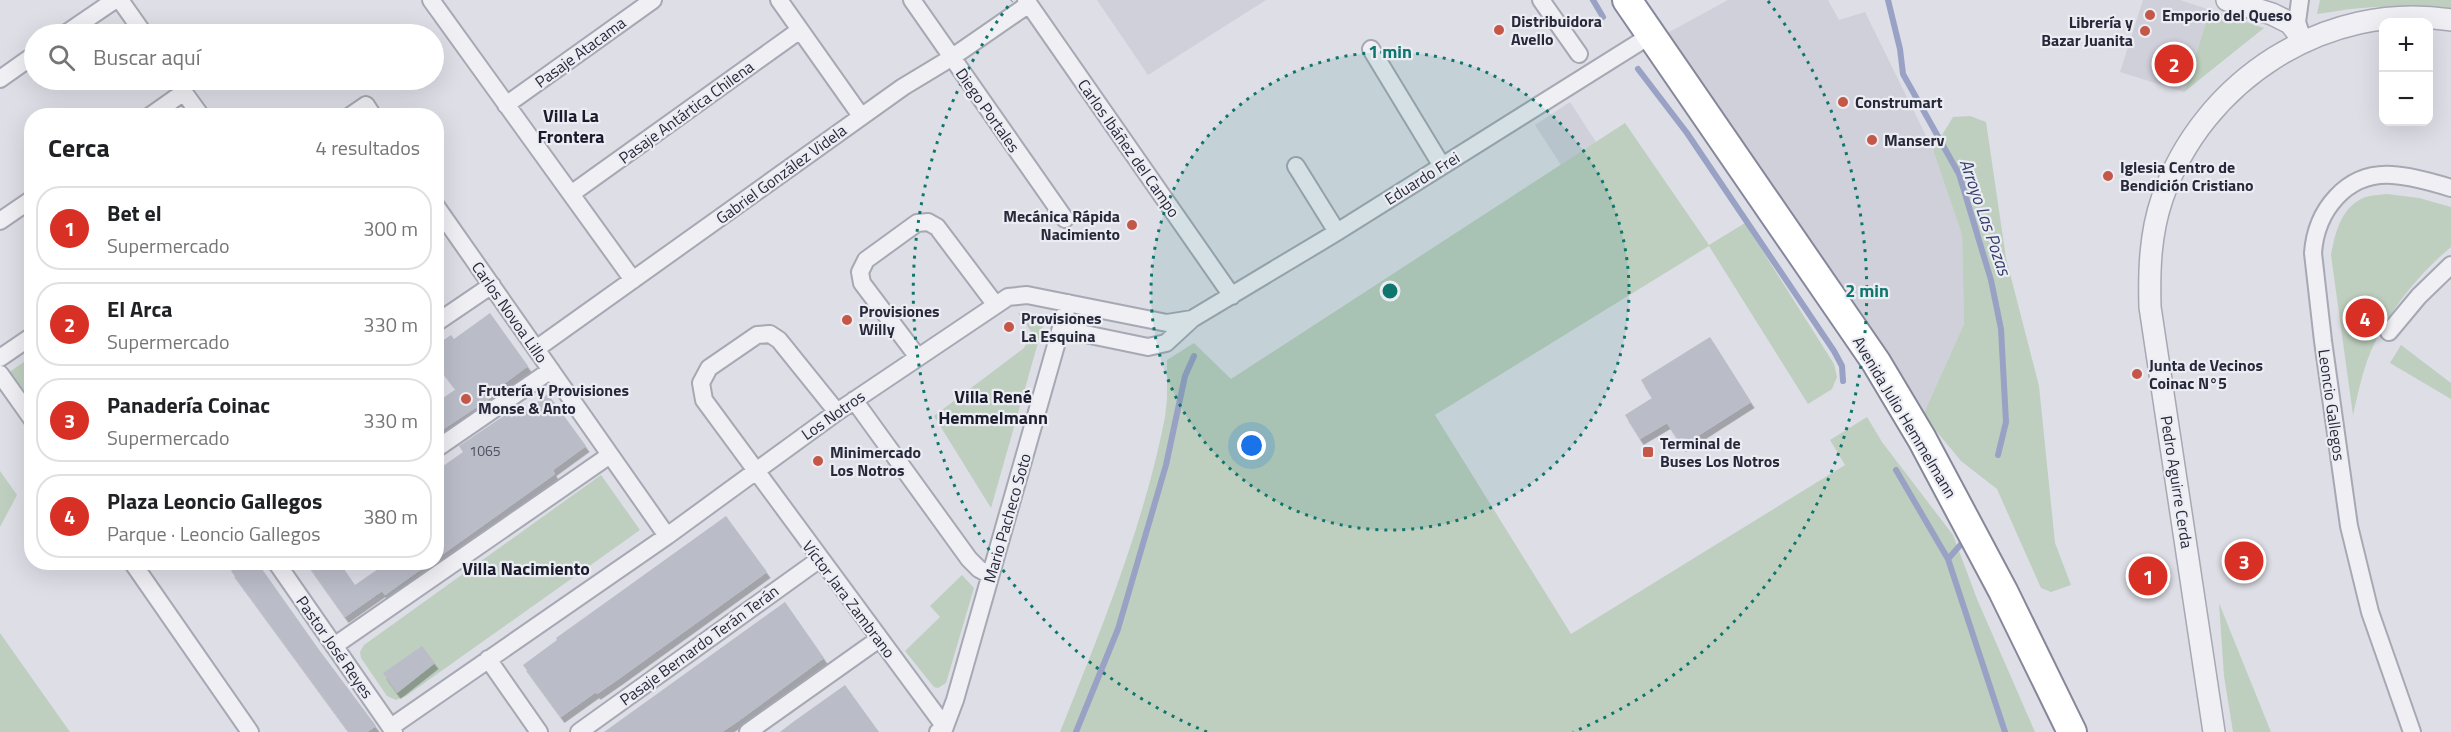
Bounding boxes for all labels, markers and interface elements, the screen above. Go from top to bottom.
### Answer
place label: Emporio del Queso [2162,3,2292,27]
marker: Emporio del Queso [2143,8,2157,22]
place label: Distribuidora Avello [1511,9,1602,51]
place label: Librería y Bazar Juanita [2041,10,2133,52]
street label: Pasaje Atacama [530,11,630,93]
map controls [2379,18,2433,126]
button: + [2379,18,2433,72]
marker: Distribuidora Avello [1492,23,1506,37]
search box [24,24,444,90]
marker: Librería y Bazar Juanita [2138,24,2152,38]
text: 1 min [1368,38,1412,65]
text: Buscar aquí [93,40,201,74]
icon: search [45,41,78,74]
pin: 2 [2154,42,2194,86]
street label: Pasaje Antártica Chilena [613,55,759,169]
street label: Diego Portales [950,63,1026,157]
button: − [2379,72,2433,126]
street label: Carlos Ibáñez del Campo [1072,74,1186,222]
place label: Construmart [1855,90,1943,114]
marker: Construmart [1836,95,1850,109]
district label: Villa La Frontera [537,102,605,150]
street label: Gabriel González Videla [711,118,851,230]
text: Cerca [48,128,110,167]
place label: Manserv [1884,128,1944,152]
text: 4 resultados [316,132,420,163]
marker: Manserv [1865,133,1879,147]
street label: Eduardo Frei [1380,145,1464,211]
water label: Arroyo Las Pozas [1953,155,2018,280]
place label: Iglesia Centro de Bendición Cristiano [2120,155,2254,197]
marker: Iglesia Centro de Bendición Cristiano [2101,169,2115,183]
text: Bet el [107,196,162,230]
place label: Mecánica Rápida Nacimiento [1003,204,1120,246]
text: 1 [64,213,75,244]
text: 300 m [363,213,418,244]
marker: Mecánica Rápida Nacimiento [1125,218,1139,232]
text: Supermercado [107,230,229,261]
street label: Carlos Novoa Lillo [466,256,554,368]
text: 2 min [1845,277,1889,304]
centre of rings [1380,281,1400,301]
text: El Arca [107,292,172,326]
pin: 4 [2346,296,2384,340]
place label: Provisiones Willy [859,299,940,341]
place label: Provisiones La Esquina [1021,306,1102,348]
text: 2 [64,309,75,340]
text: 330 m [363,309,418,340]
marker: Provisiones Willy [840,313,854,327]
marker: Provisiones La Esquina [1002,320,1016,334]
text: Supermercado [107,326,229,357]
street label: Avenida Julio Hemmelmann [1847,331,1963,503]
street label: Leoncio Gallegos [2312,348,2352,462]
place label: Junta de Vecinos Coinac N°5 [2149,353,2263,395]
marker: Junta de Vecinos Coinac N°5 [2130,367,2144,381]
place label: Frutería y Provisiones Monse & Anto [478,378,629,420]
district label: Villa René Hemmelmann [938,383,1048,431]
street label: Los Notros [796,384,870,446]
text: Panadería Coinac [107,388,270,422]
marker: Frutería y Provisiones Monse & Anto [459,392,473,406]
text: 3 [64,405,75,436]
text: 330 m [363,405,418,436]
street label: Pedro Aguirre Cerda [2155,414,2199,550]
text: Supermercado [107,422,229,453]
your location [1237,431,1266,460]
place label: Terminal de Buses Los Notros [1660,431,1780,473]
house number: 1065 [469,440,501,461]
place label: Minimercado Los Notros [830,440,921,482]
marker: Terminal de Buses Los Notros [1641,445,1655,459]
street label: Mario Pacheco Soto [977,451,1037,585]
marker: Minimercado Los Notros [811,454,825,468]
text: Plaza Leoncio Gallegos [107,484,322,518]
text: 4 [64,501,75,532]
text: 380 m [363,501,418,532]
text: Parque · Leoncio Gallegos [107,518,321,549]
street label: Víctor Jara Zambrano [797,535,901,663]
pin: 3 [2224,538,2264,584]
pin: 1 [2128,554,2168,598]
district label: Villa Nacimiento [462,555,590,582]
street label: Pasaje Bernardo Terán Terán [614,579,784,711]
street label: Pastor José Reyes [291,591,379,703]

